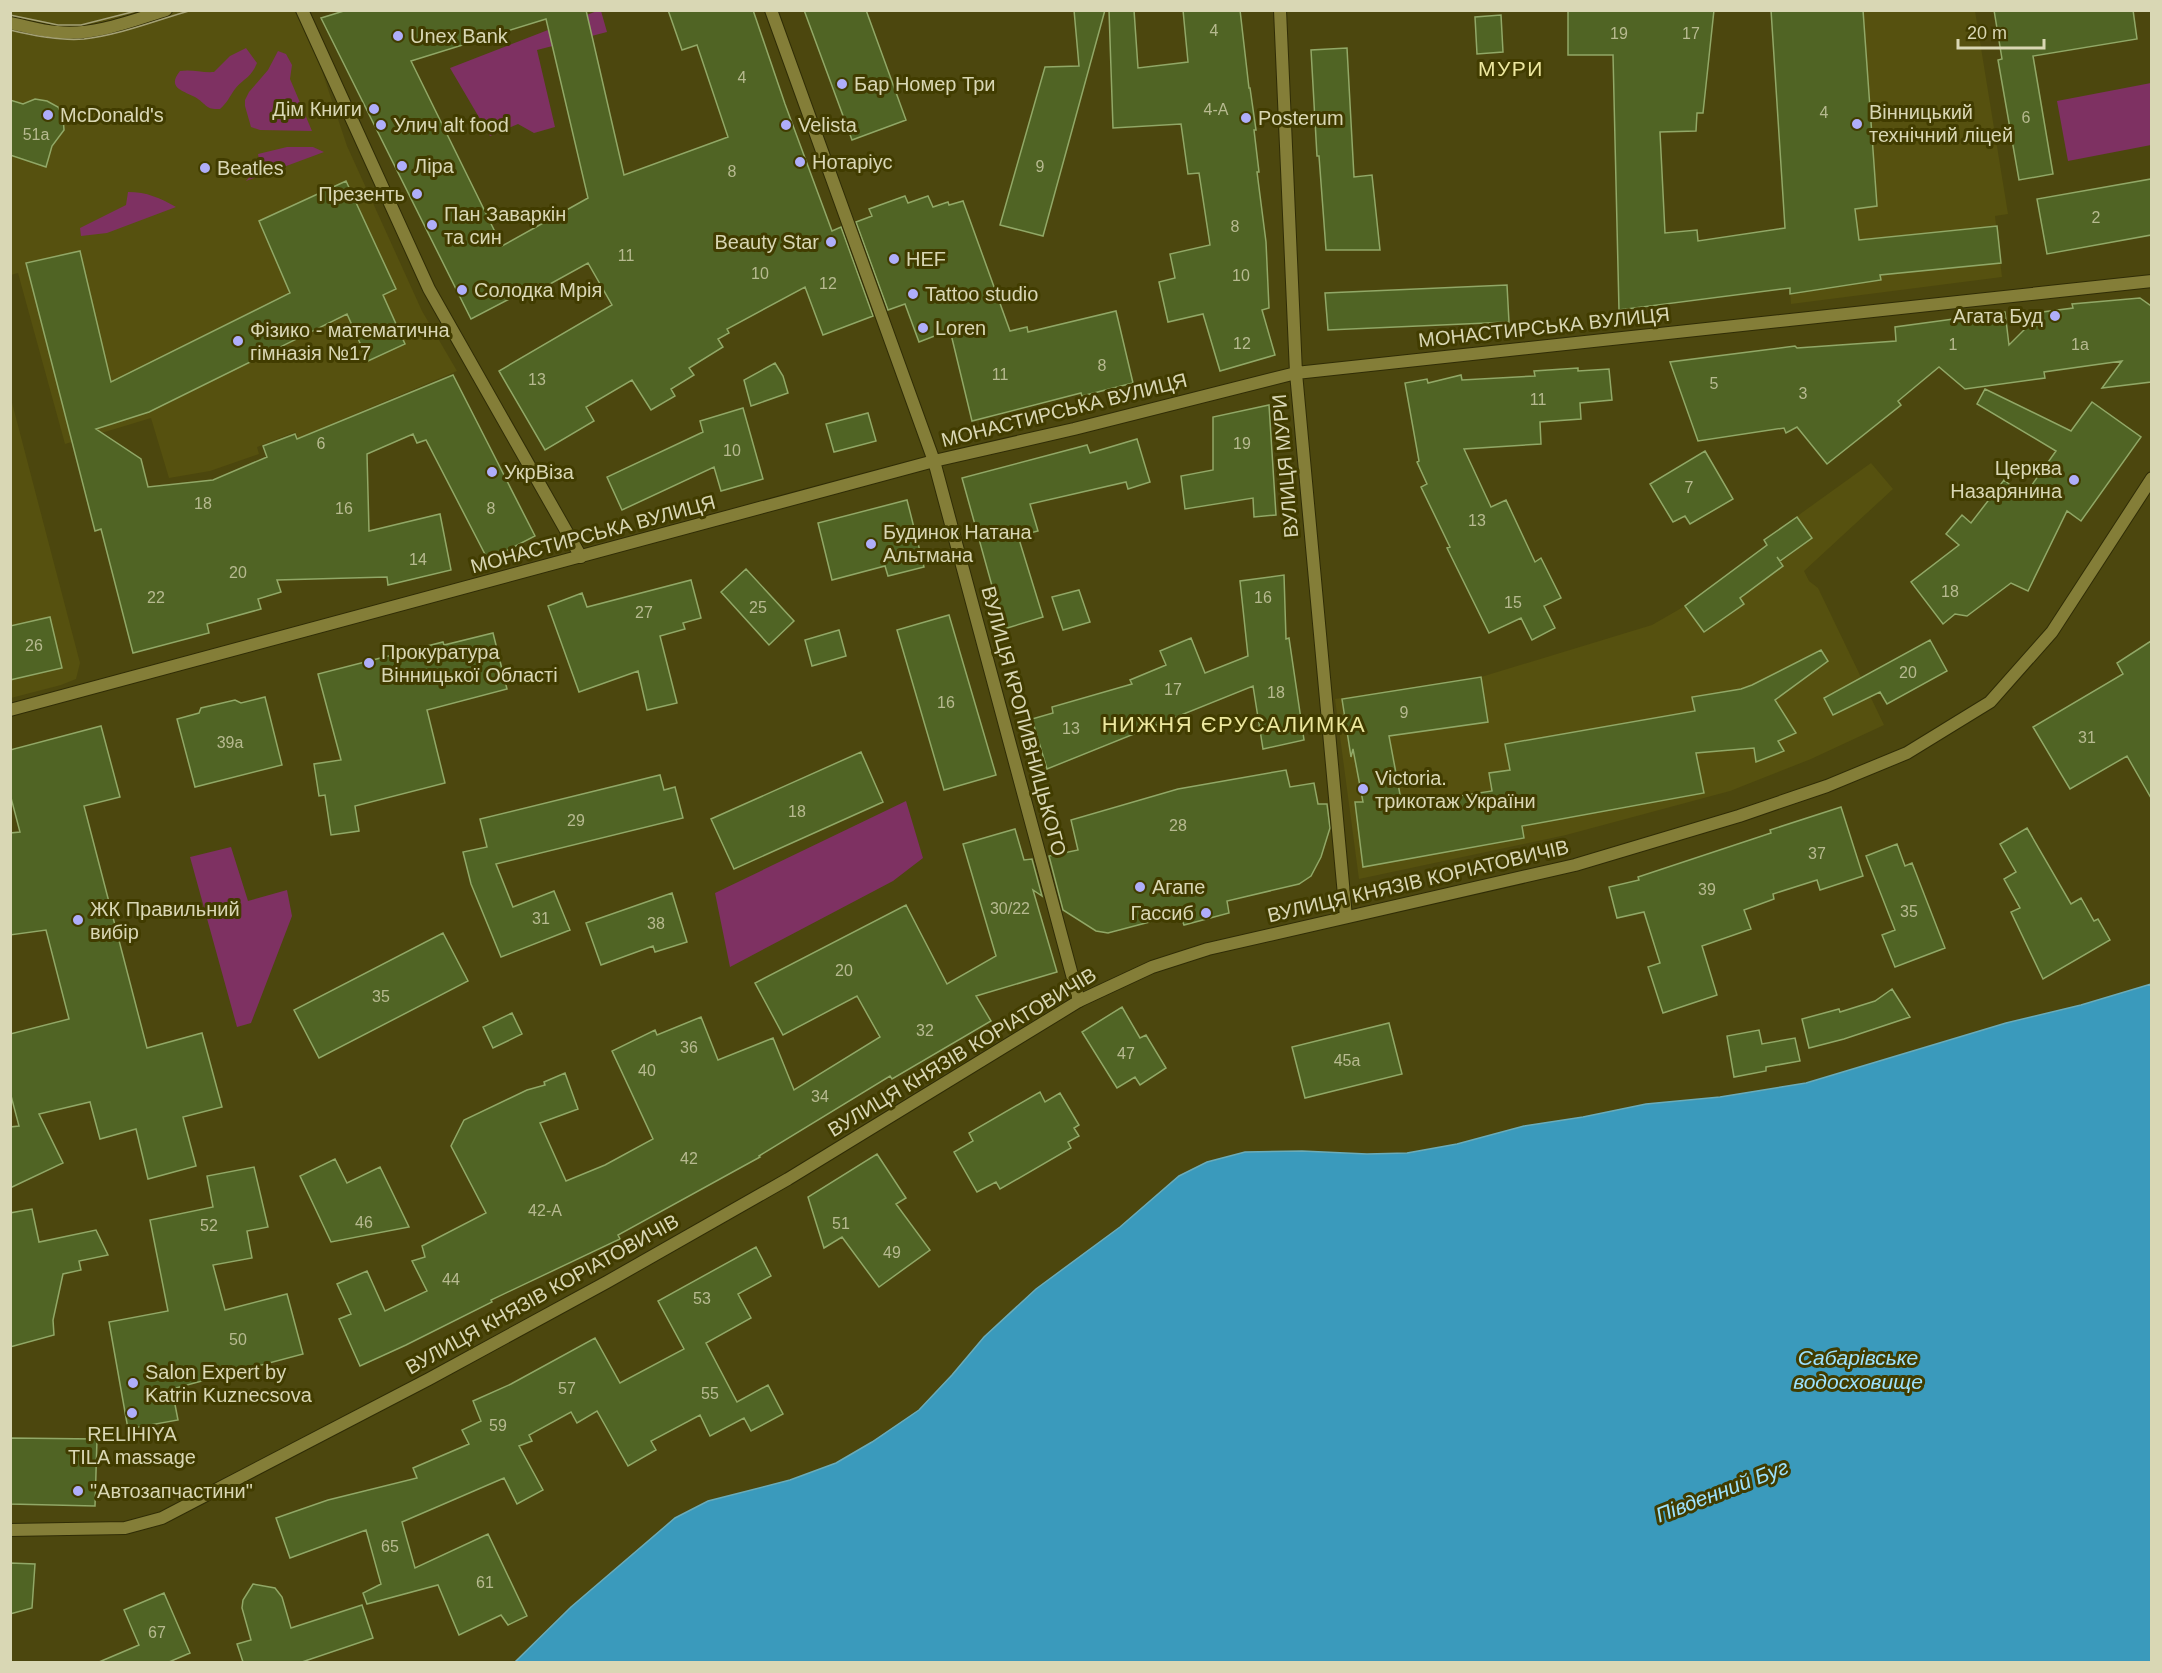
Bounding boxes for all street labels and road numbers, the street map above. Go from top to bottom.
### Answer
street label: МОНАСТИРСЬКА ВУЛИЦЯ [1417,303,1671,351]
street label: МОНАСТИРСЬКА ВУЛИЦЯ [939,369,1189,451]
street label: ВУЛИЦЯ МУРИ [1268,393,1302,539]
street label: МОНАСТИРСЬКА ВУЛИЦЯ [468,491,718,577]
street label: ВУЛИЦЯ КРОПИВНИЦЬКОГО [977,584,1071,858]
street label: ВУЛИЦЯ КНЯЗІВ КОРІАТОВИЧІВ [1265,836,1571,926]
street label: ВУЛИЦЯ КНЯЗІВ КОРІАТОВИЧІВ [824,963,1100,1141]
street label: ВУЛИЦЯ КНЯЗІВ КОРІАТОВИЧІВ [402,1210,682,1378]

